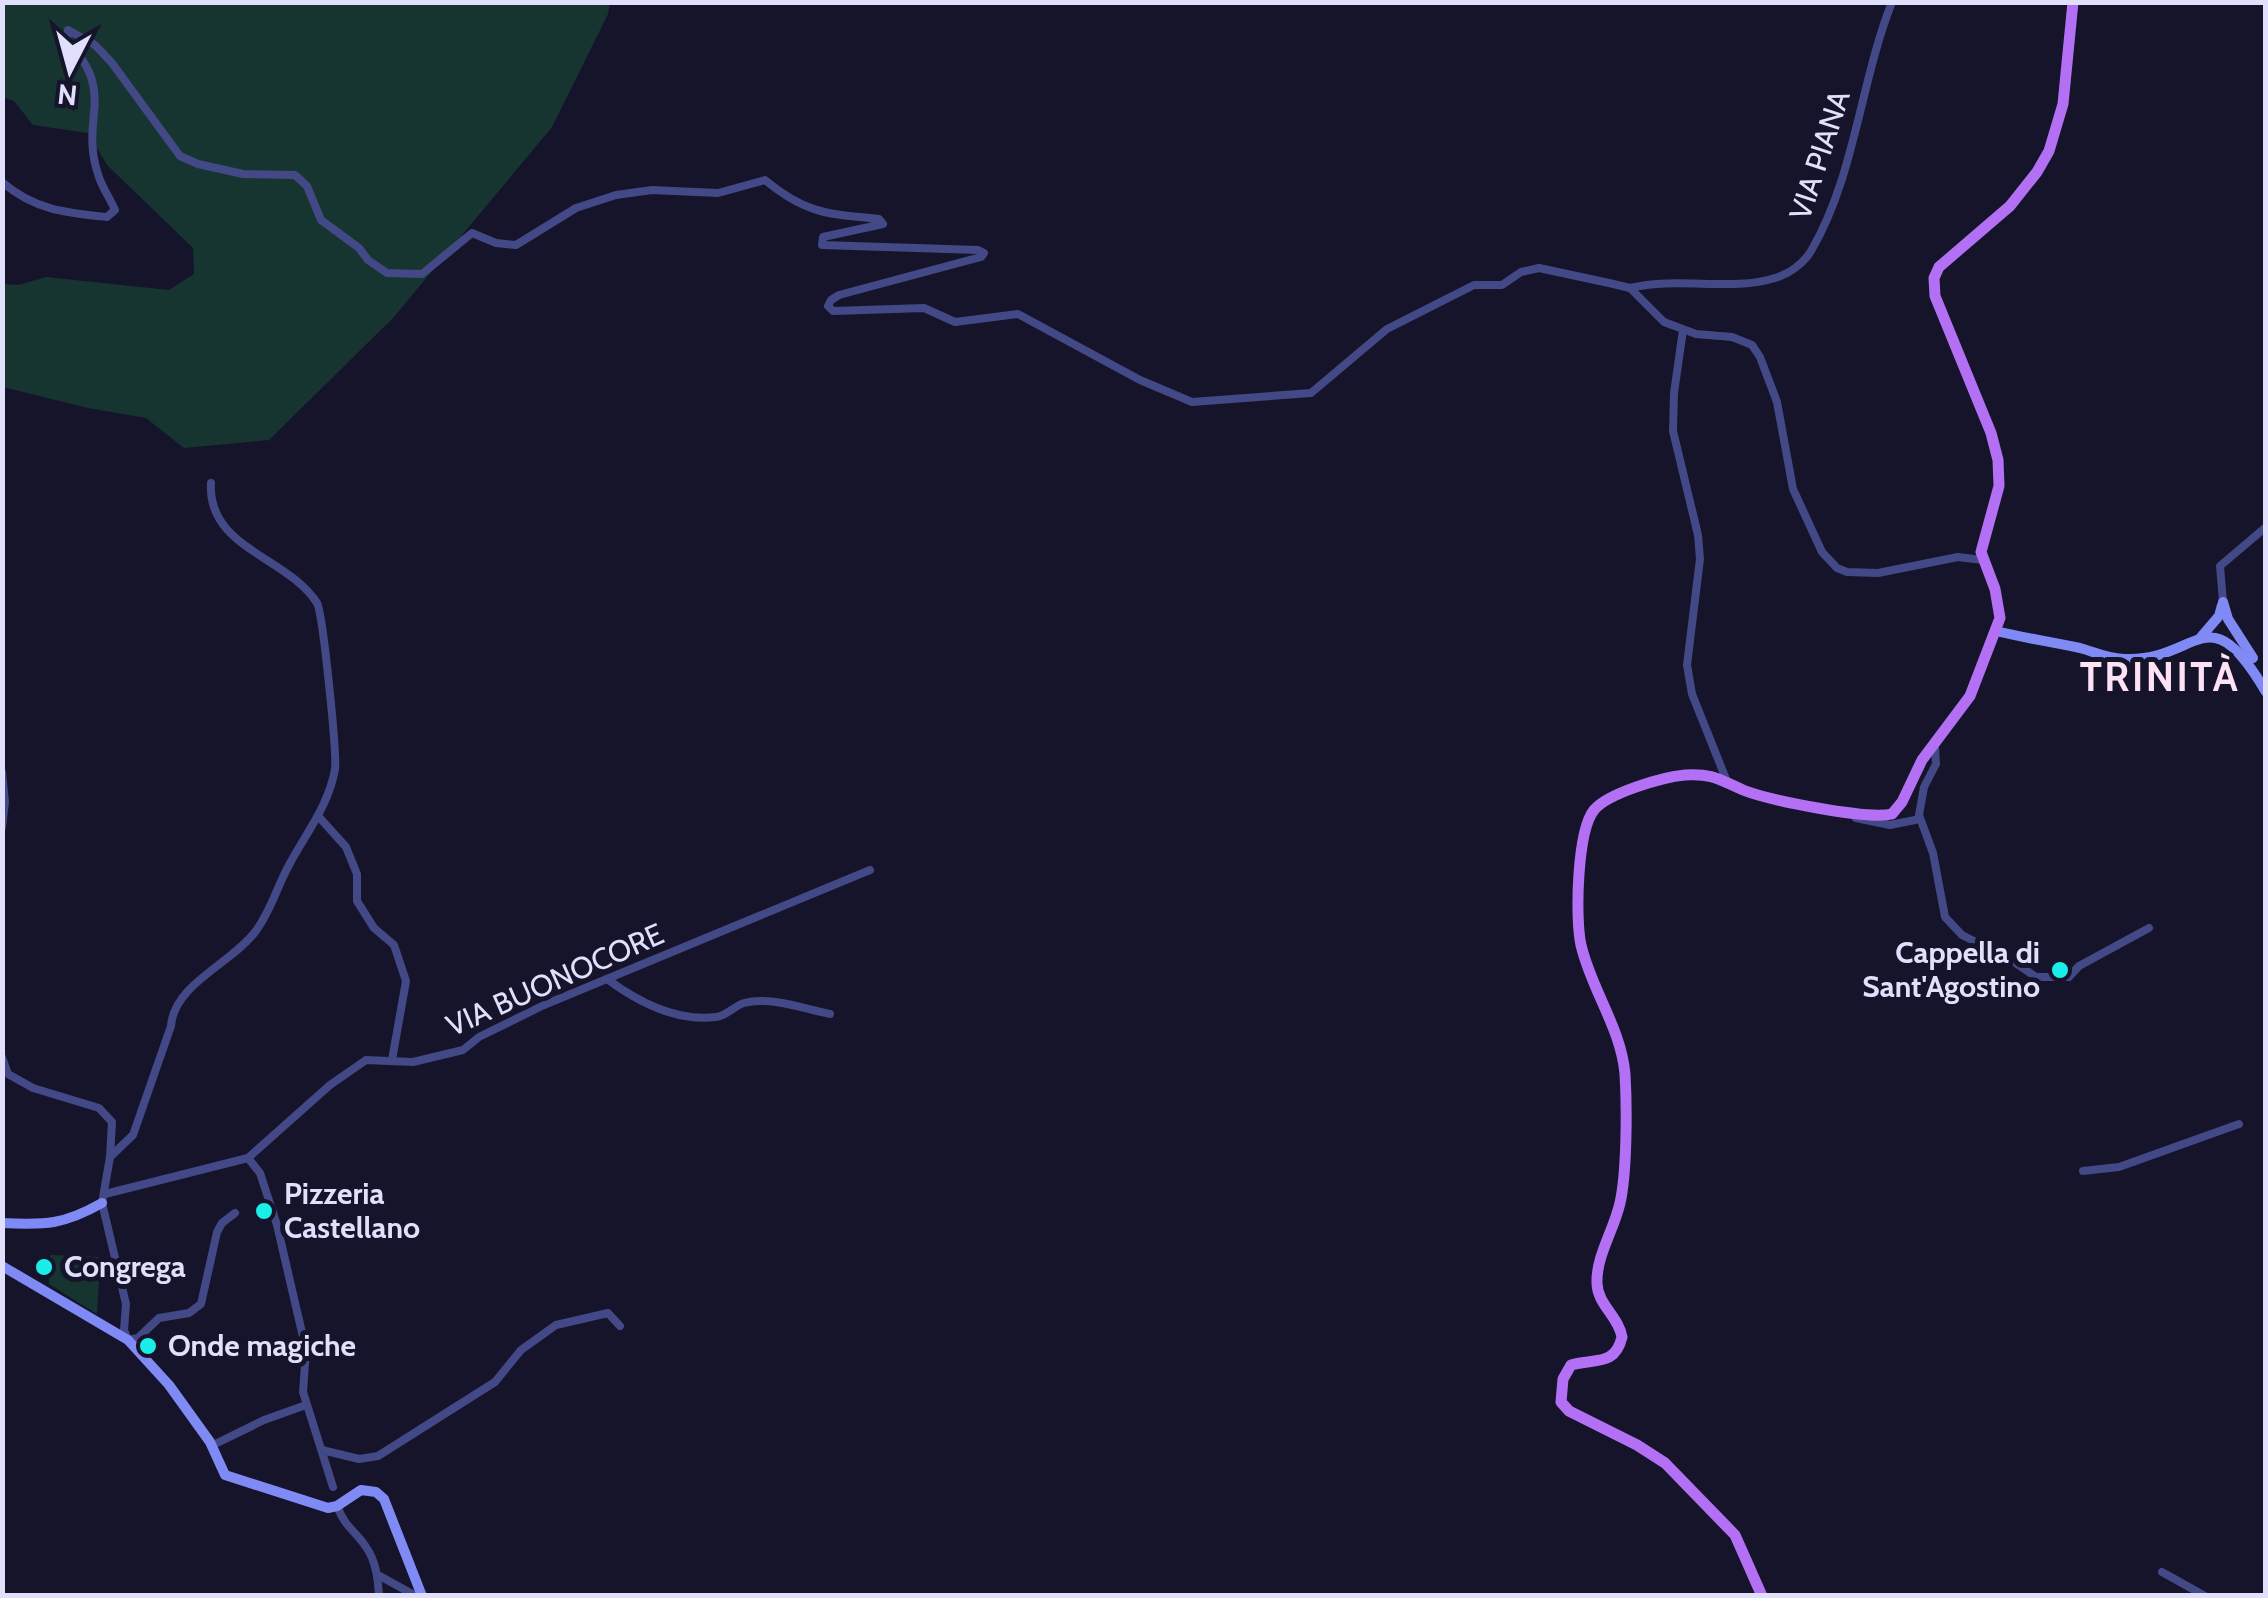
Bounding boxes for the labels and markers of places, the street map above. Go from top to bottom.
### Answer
place label: Cappella di Sant'Agostino [1862,934,2040,1005]
marker: Cappella di Sant'Agostino [2049,959,2071,981]
place label: Pizzeria Castellano [284,1175,420,1246]
marker: Pizzeria Castellano [253,1200,275,1222]
place label: Congrega [64,1248,186,1285]
marker: Congrega [33,1256,55,1278]
place label: Onde magiche [168,1327,356,1364]
marker: Onde magiche [137,1335,159,1357]

